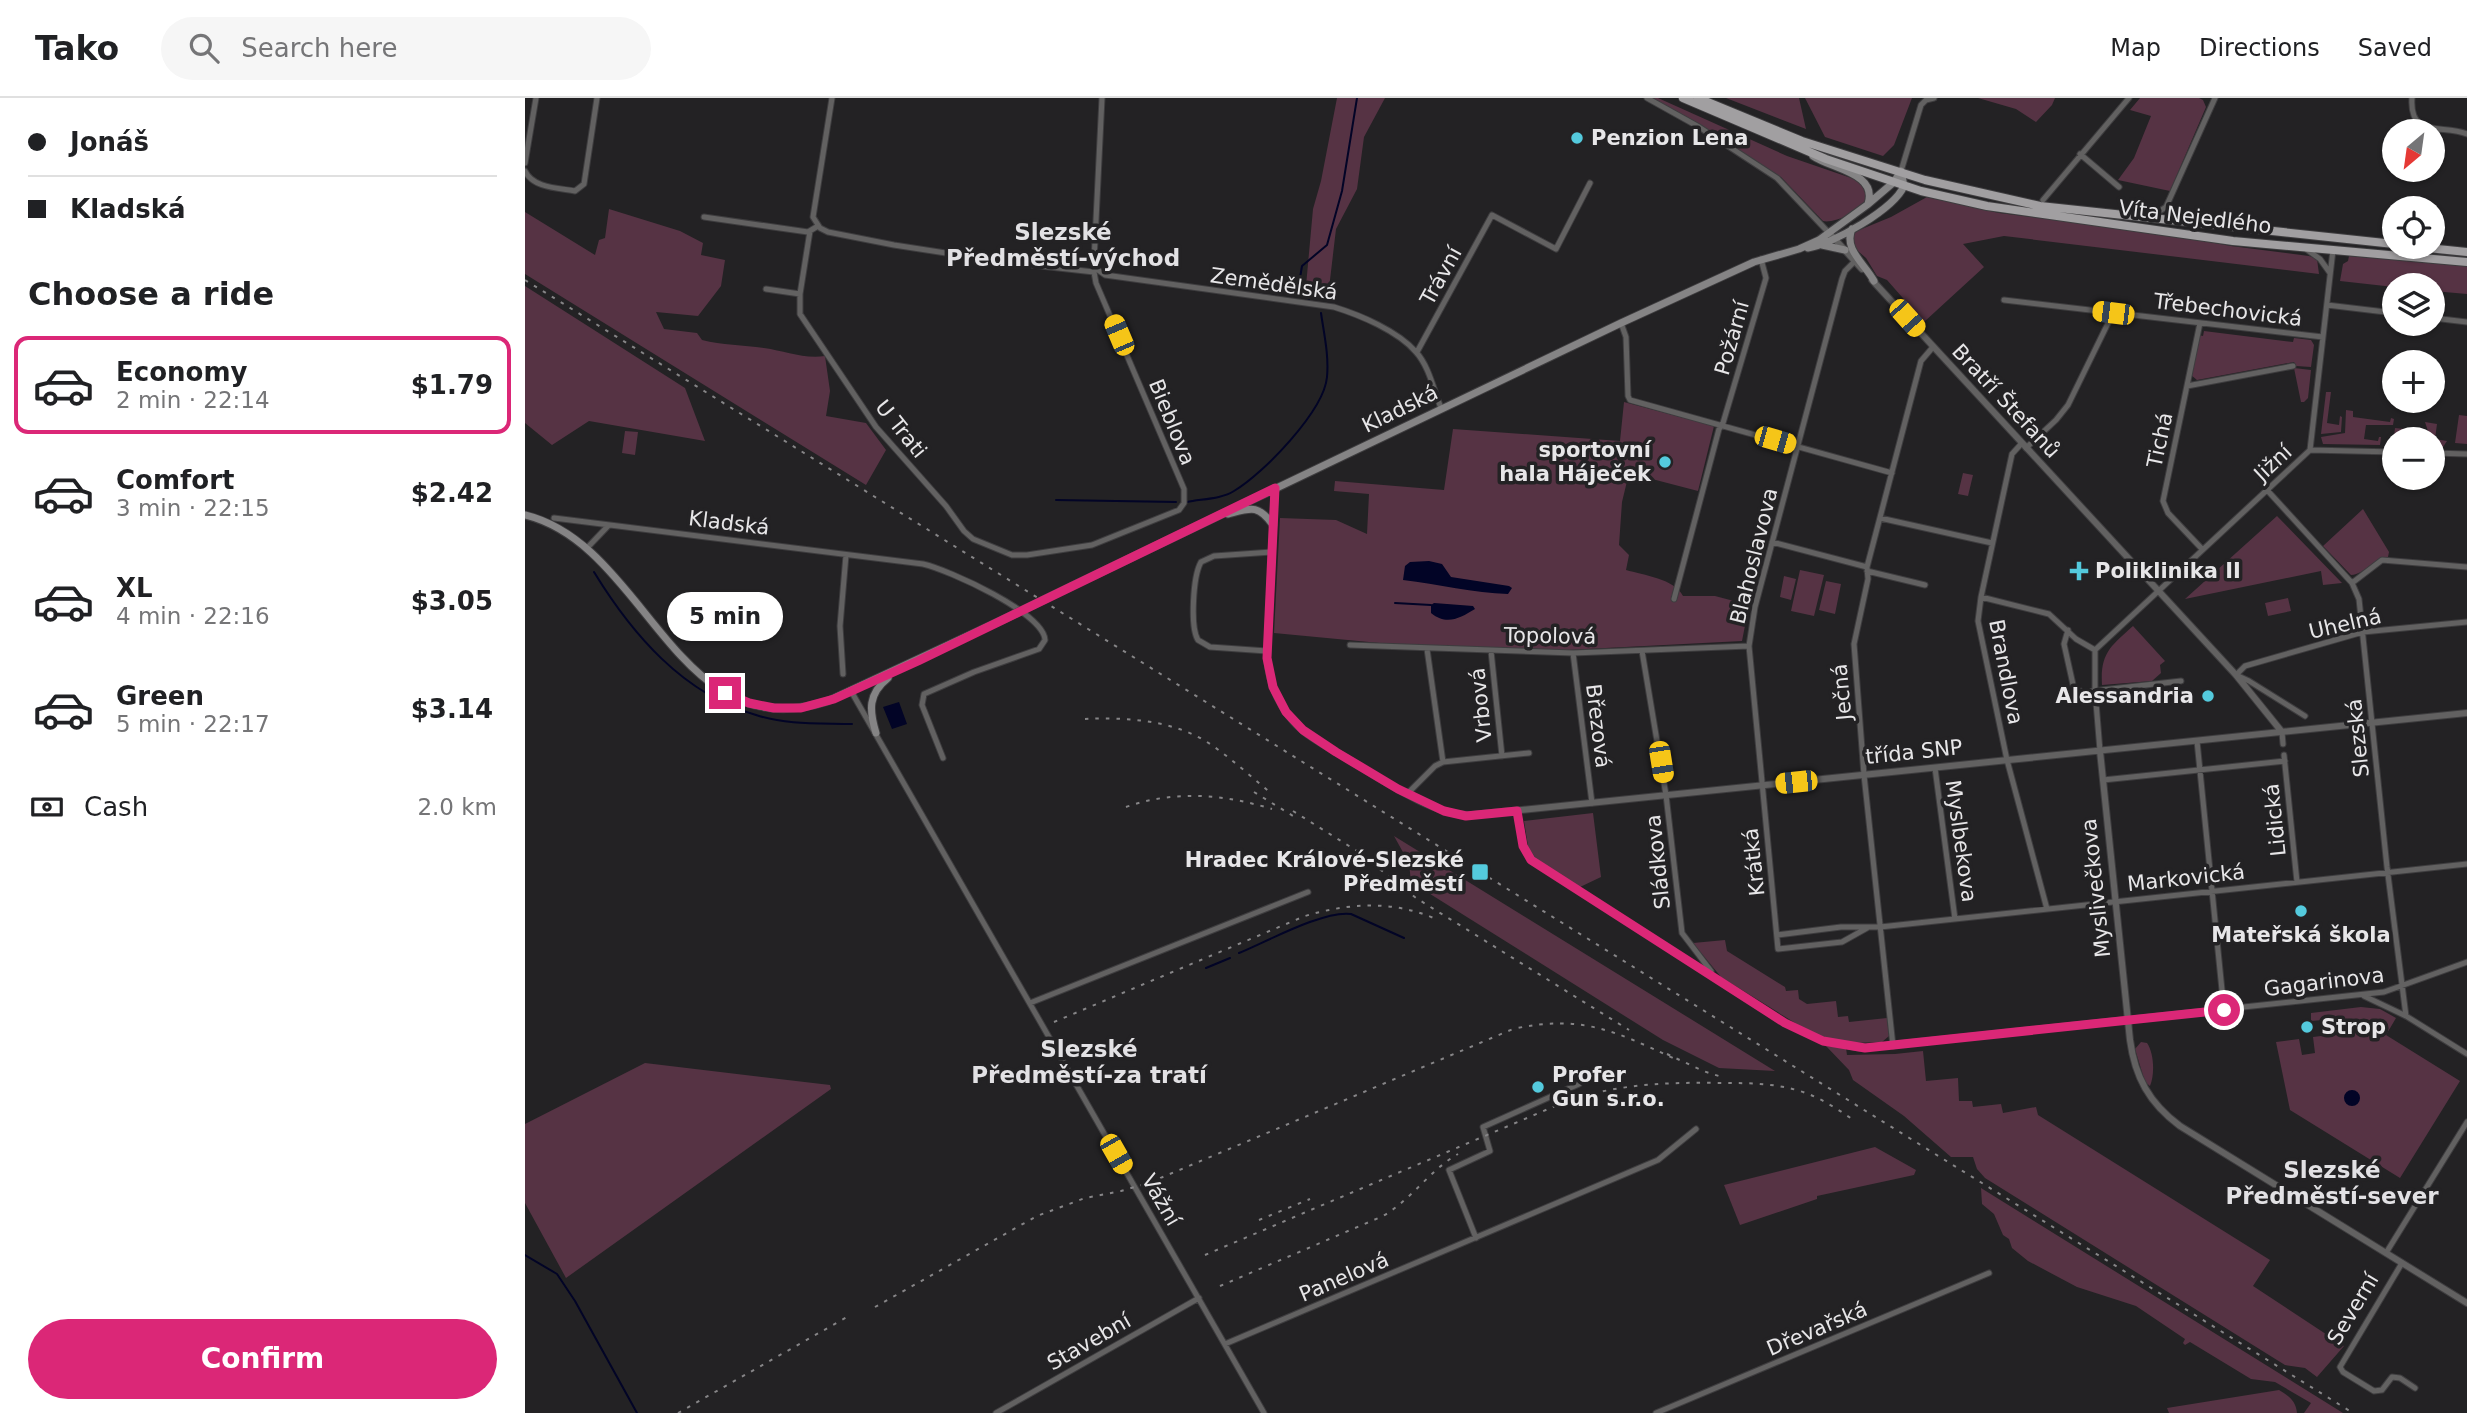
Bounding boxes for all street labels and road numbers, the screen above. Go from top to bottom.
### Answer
street label: Víta Nejedlého [2117,196,2273,238]
street label: Trávní [1415,242,1467,310]
street label: Zemědělská [1209,263,1339,305]
street label: Třebechovická [2151,289,2304,331]
street label: Požární [1710,297,1754,378]
street label: Bratří Štefanů [1947,339,2066,463]
street label: Bieblova [1144,376,1200,468]
street label: Kladská [1358,380,1442,438]
street label: U Trati [870,395,932,463]
street label: Tichá [2142,410,2178,471]
street label: Jižní [2248,439,2297,488]
street label: Blahoslavova [1725,485,1783,627]
street label: Kladská [687,506,771,540]
street label: Uhelná [2306,604,2384,644]
street label: Brandlova [1984,617,2028,727]
street label: Topolová [1503,623,1596,649]
street label: Ječná [1828,663,1857,723]
street label: Vrbová [1465,667,1497,743]
street label: Březová [1581,683,1615,769]
street label: Slezská [2342,698,2374,778]
street label: třída SNP [1864,735,1964,769]
street label: Myslbekova [1941,778,1981,904]
street label: Lidická [2259,782,2291,858]
street label: Sládkova [1641,814,1675,910]
street label: Myslivečkova [2077,817,2115,959]
street label: Krátká [1739,827,1769,897]
street label: Markovická [2126,860,2246,896]
street label: Gagarinova [2262,963,2386,1001]
street label: Vážní [1137,1170,1186,1231]
street label: Panelová [1296,1247,1392,1307]
street label: Severní [2322,1268,2384,1349]
street label: Dřevařská [1763,1297,1871,1361]
street label: Stavební [1043,1308,1136,1375]

